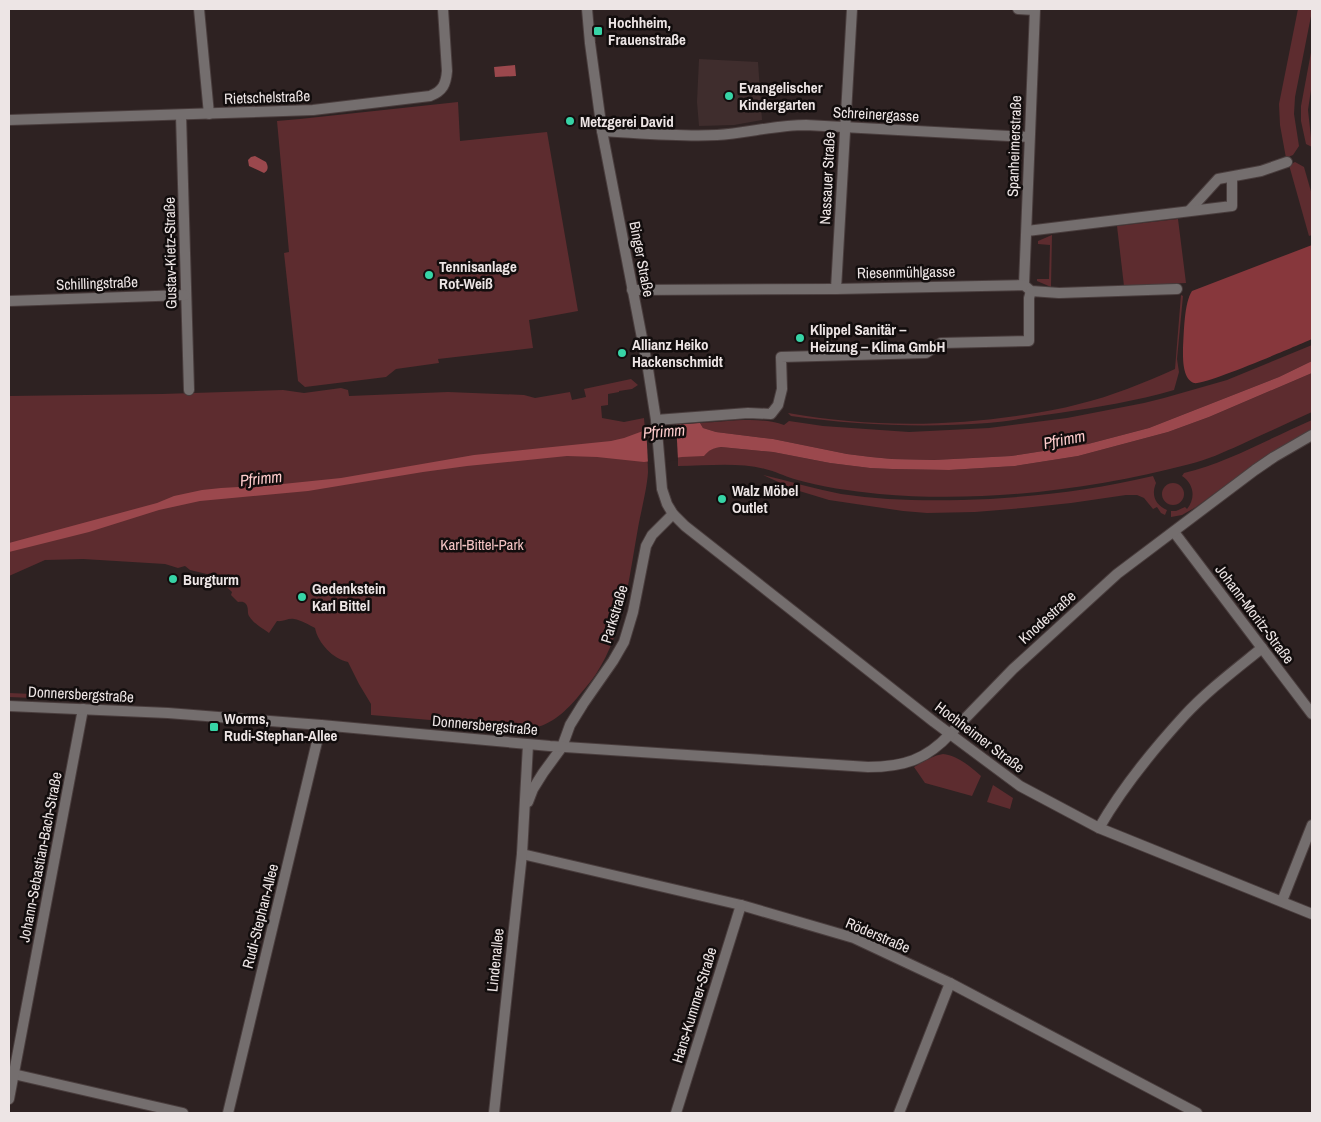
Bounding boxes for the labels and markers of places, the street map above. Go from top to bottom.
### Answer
place label: Hochheim, Frauenstraße [608,12,686,50]
marker: Hochheim, Frauenstraße [592,25,604,37]
place label: Evangelischer Kindergarten [739,77,823,115]
marker: Evangelischer Kindergarten [723,90,735,102]
place label: Metzgerei David [580,111,674,132]
marker: Metzgerei David [564,115,576,127]
place label: Tennisanlage Rot-Weiß [439,256,517,294]
marker: Tennisanlage Rot-Weiß [423,269,435,281]
place label: Klippel Sanitär – Heizung – Klima GmbH [810,319,945,357]
marker: Klippel Sanitär – Heizung – Klima GmbH [794,332,806,344]
place label: Allianz Heiko Hackenschmidt [632,334,723,372]
marker: Allianz Heiko Hackenschmidt [616,347,628,359]
place label: Walz Möbel Outlet [732,480,799,518]
marker: Walz Möbel Outlet [716,493,728,505]
place label: Burgturm [183,569,239,590]
marker: Burgturm [167,573,179,585]
place label: Gedenkstein Karl Bittel [312,578,386,616]
marker: Gedenkstein Karl Bittel [296,591,308,603]
place label: Worms, Rudi-Stephan-Allee [224,708,338,746]
marker: Worms, Rudi-Stephan-Allee [208,721,220,733]

